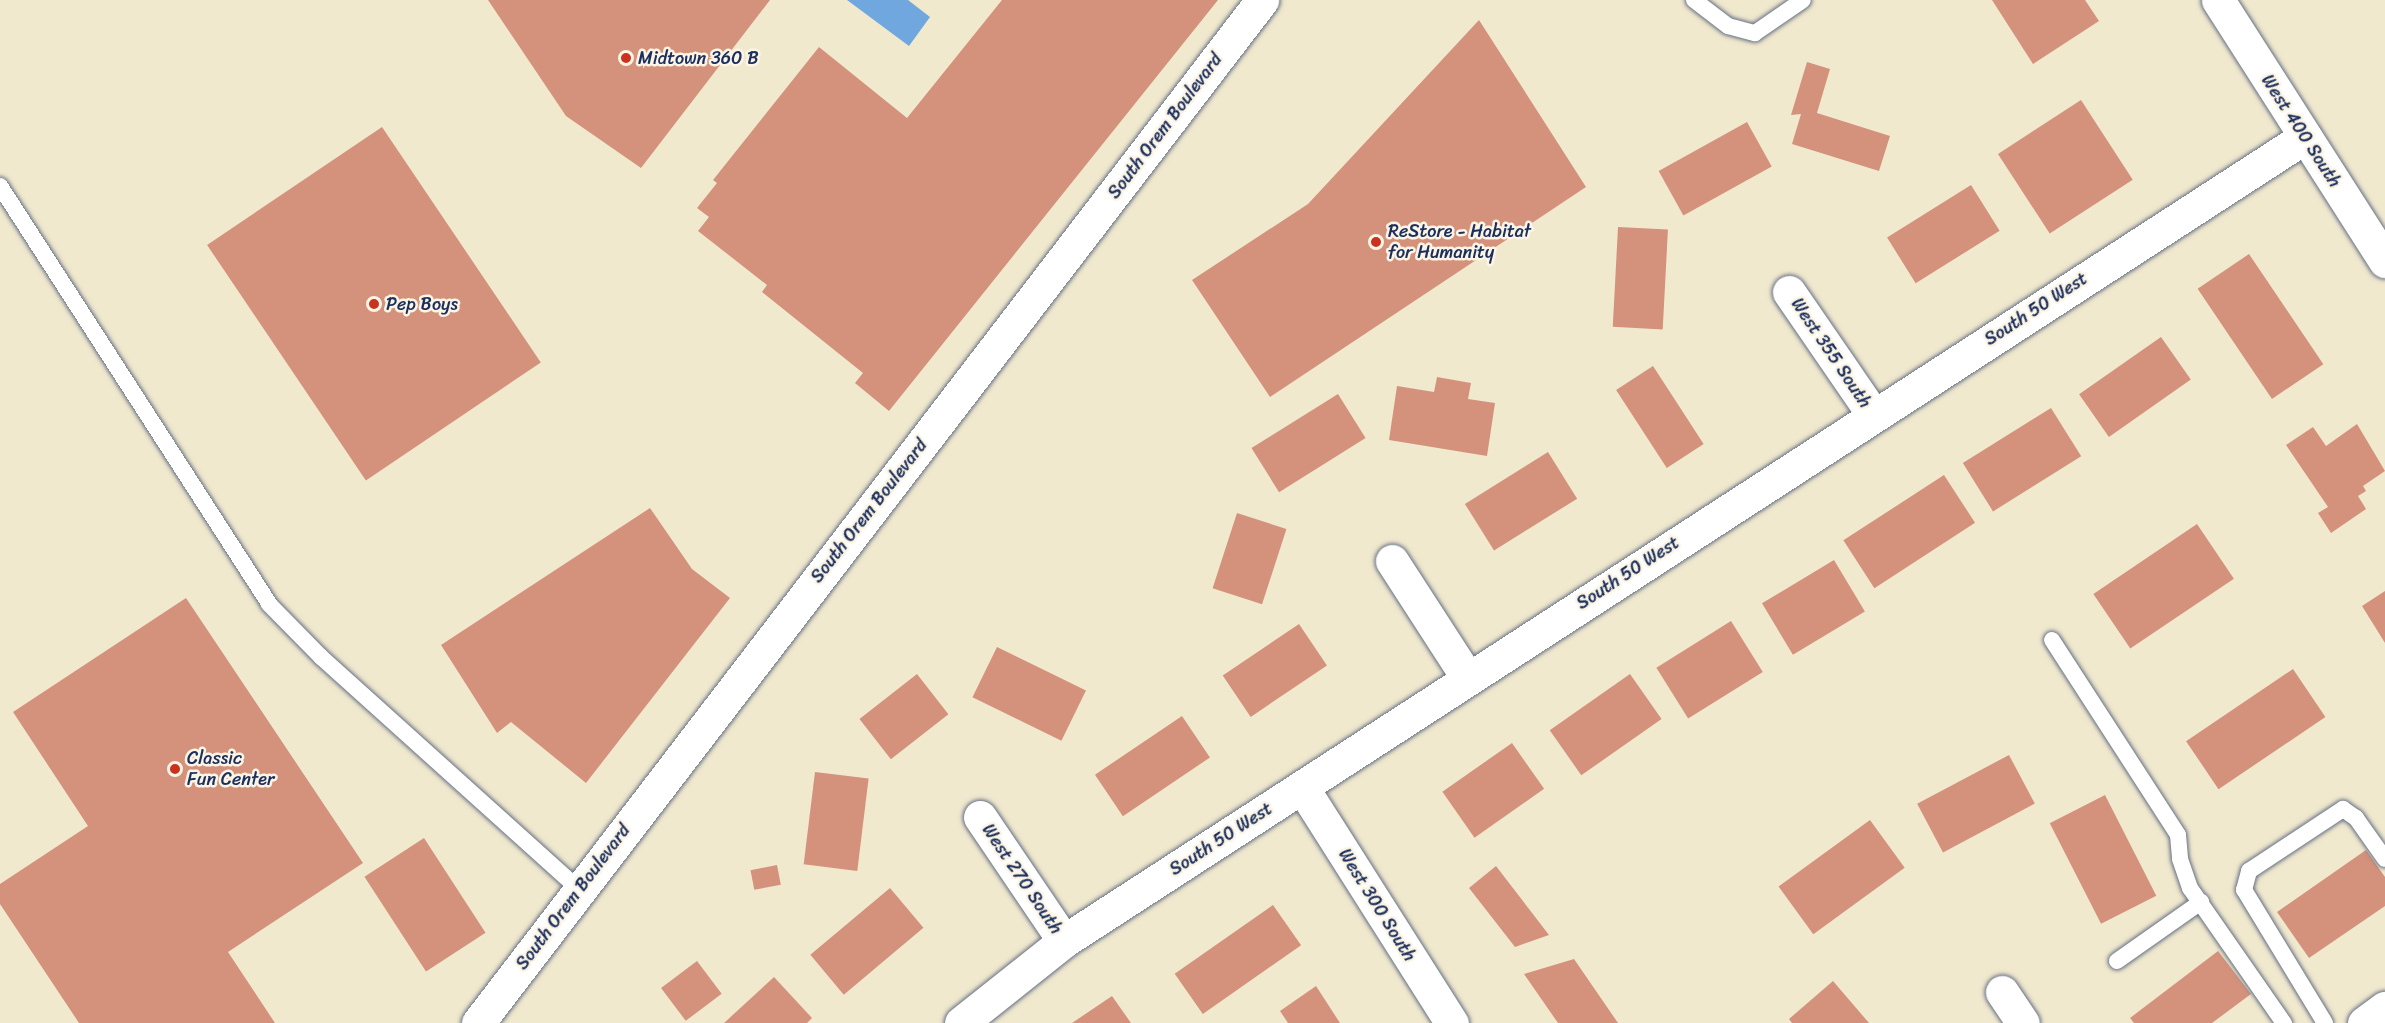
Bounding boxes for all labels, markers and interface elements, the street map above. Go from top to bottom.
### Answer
place label: Midtown 360 B [638,47,758,69]
street label: South Orem Boulevard [1103,49,1227,203]
marker: Midtown 360 B [619,51,633,65]
street label: West 400 South [2257,71,2345,191]
place label: ReStore - Habitat for Humanity [1388,221,1531,264]
marker: ReStore - Habitat for Humanity [1369,235,1383,249]
street label: South 50 West [1980,268,2092,350]
place label: Pep Boys [386,293,458,315]
street label: West 355 South [1786,294,1876,412]
marker: Pep Boys [367,297,381,311]
street label: South Orem Boulevard [806,435,932,587]
street label: South 50 West [1572,532,1684,614]
place label: Classic Fun Center [187,748,276,790]
marker: Classic Fun Center [168,762,182,776]
street label: South 50 West [1165,798,1277,880]
street label: South Orem Boulevard [511,820,635,974]
street label: West 270 South [977,820,1067,938]
street label: West 300 South [1334,845,1420,965]

